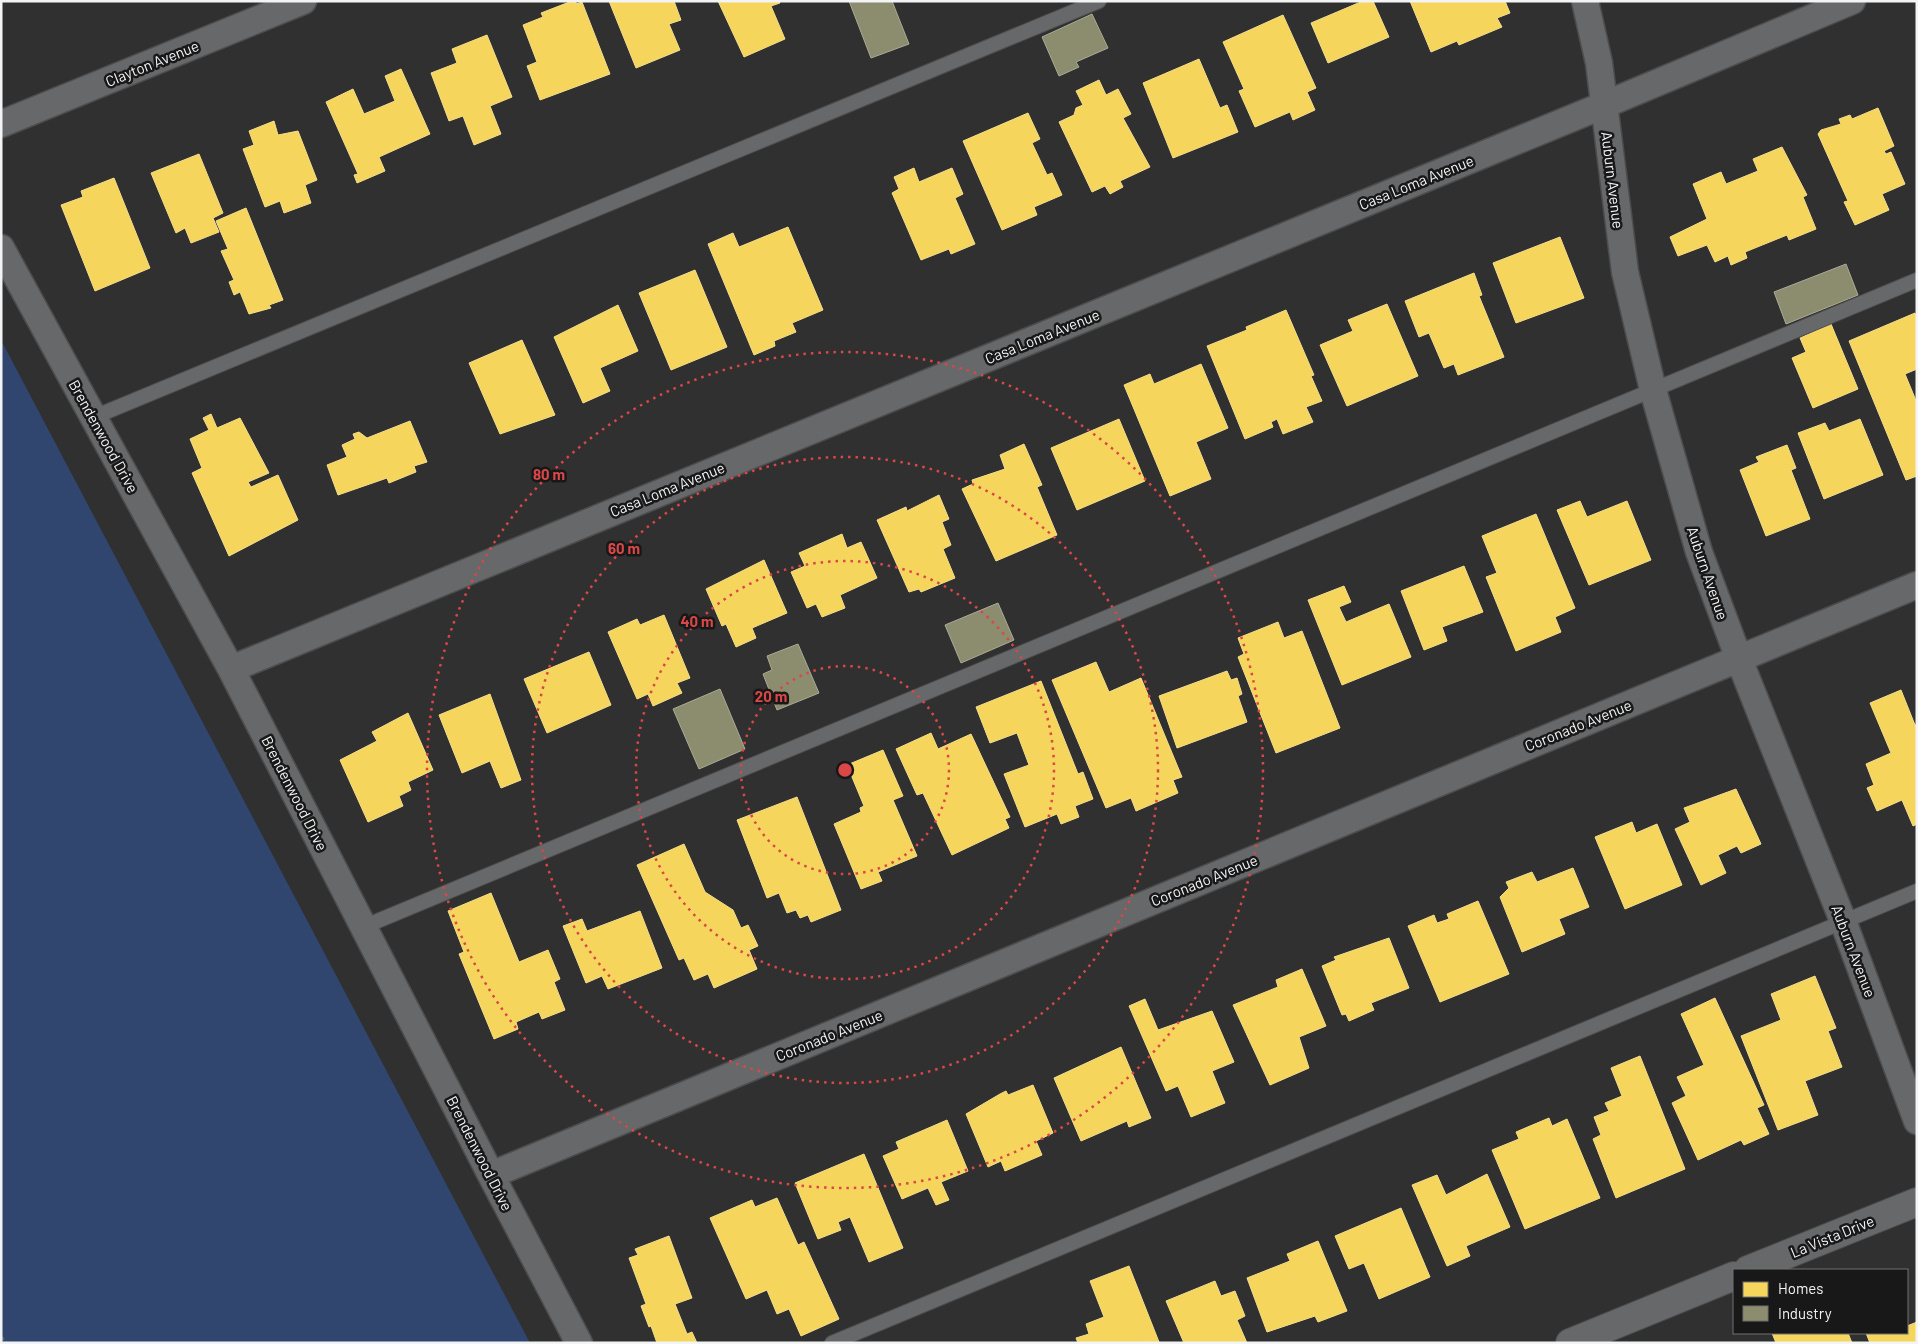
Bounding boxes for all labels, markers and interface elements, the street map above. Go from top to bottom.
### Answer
street label: Clayton Avenue [103,36,201,90]
street label: Auburn Avenue [1598,130,1628,230]
street label: Casa Loma Avenue [1356,151,1476,213]
street label: Casa Loma Avenue [982,305,1102,367]
street label: Brendenwood Drive [65,376,143,496]
street label: Casa Loma Avenue [607,458,727,520]
text: 80 m [533,465,565,483]
street label: Auburn Avenue [1684,524,1732,622]
text: 60 m [608,539,640,557]
text: 40 m [680,612,714,630]
text: 20 m [755,687,787,705]
street label: Coronado Avenue [1522,695,1634,755]
street label: Brendenwood Drive [258,733,332,853]
centre of rings [836,761,854,779]
street label: Coronado Avenue [1148,850,1260,910]
street label: Auburn Avenue [1828,902,1880,1000]
street label: Coronado Avenue [773,1005,885,1065]
street label: Brendenwood Drive [443,1093,517,1213]
street label: La Vista Drive [1788,1211,1876,1261]
legend [1733,1269,1908,1334]
text: Homes [1778,1279,1823,1297]
text: Industry [1778,1304,1832,1322]

